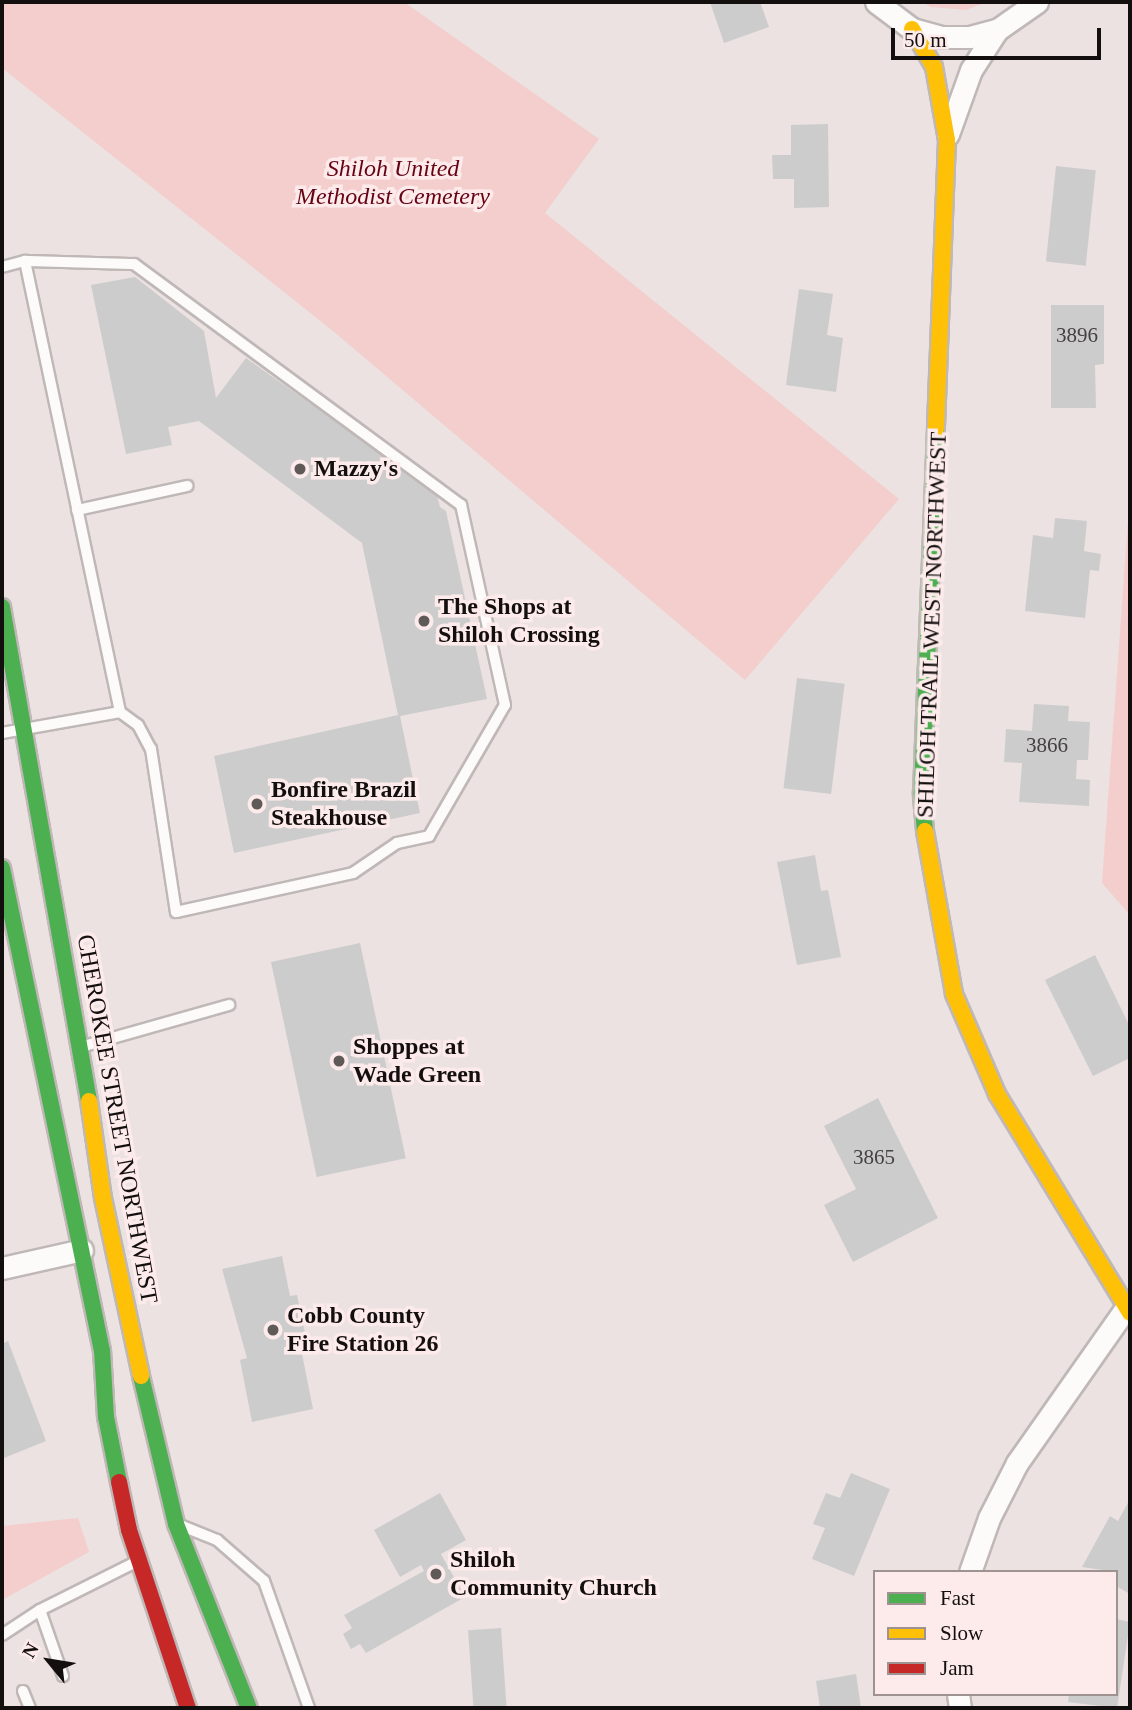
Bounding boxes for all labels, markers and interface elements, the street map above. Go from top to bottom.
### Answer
scale bar [894,14,1104,58]
text: 50 m [904,28,947,52]
park label: Shiloh United Methodist Cemetery [296,155,490,211]
house number: 3896 [1056,322,1098,348]
street label: SHILOH TRAIL WEST NORTHWEST [911,430,953,820]
place label: Mazzy's [314,455,398,483]
marker: Mazzy's [292,461,308,477]
place label: The Shops at Shiloh Crossing [438,593,600,649]
marker: The Shops at Shiloh Crossing [416,613,432,629]
house number: 3866 [1026,732,1068,758]
place label: Bonfire Brazil Steakhouse [271,776,417,832]
marker: Bonfire Brazil Steakhouse [249,796,265,812]
street label: CHEROKEE STREET NORTHWEST [70,932,164,1306]
place label: Shoppes at Wade Green [353,1033,481,1089]
marker: Shoppes at Wade Green [331,1053,347,1069]
house number: 3865 [853,1144,895,1170]
place label: Cobb County Fire Station 26 [287,1302,439,1358]
marker: Cobb County Fire Station 26 [265,1322,281,1338]
place label: Shiloh Community Church [450,1546,657,1602]
marker: Shiloh Community Church [428,1566,444,1582]
legend [873,1570,1118,1696]
text: Fast [940,1586,975,1610]
text: Slow [940,1621,983,1645]
north arrow [14,1626,84,1696]
text: N [18,1639,43,1661]
text: Jam [940,1656,974,1680]

